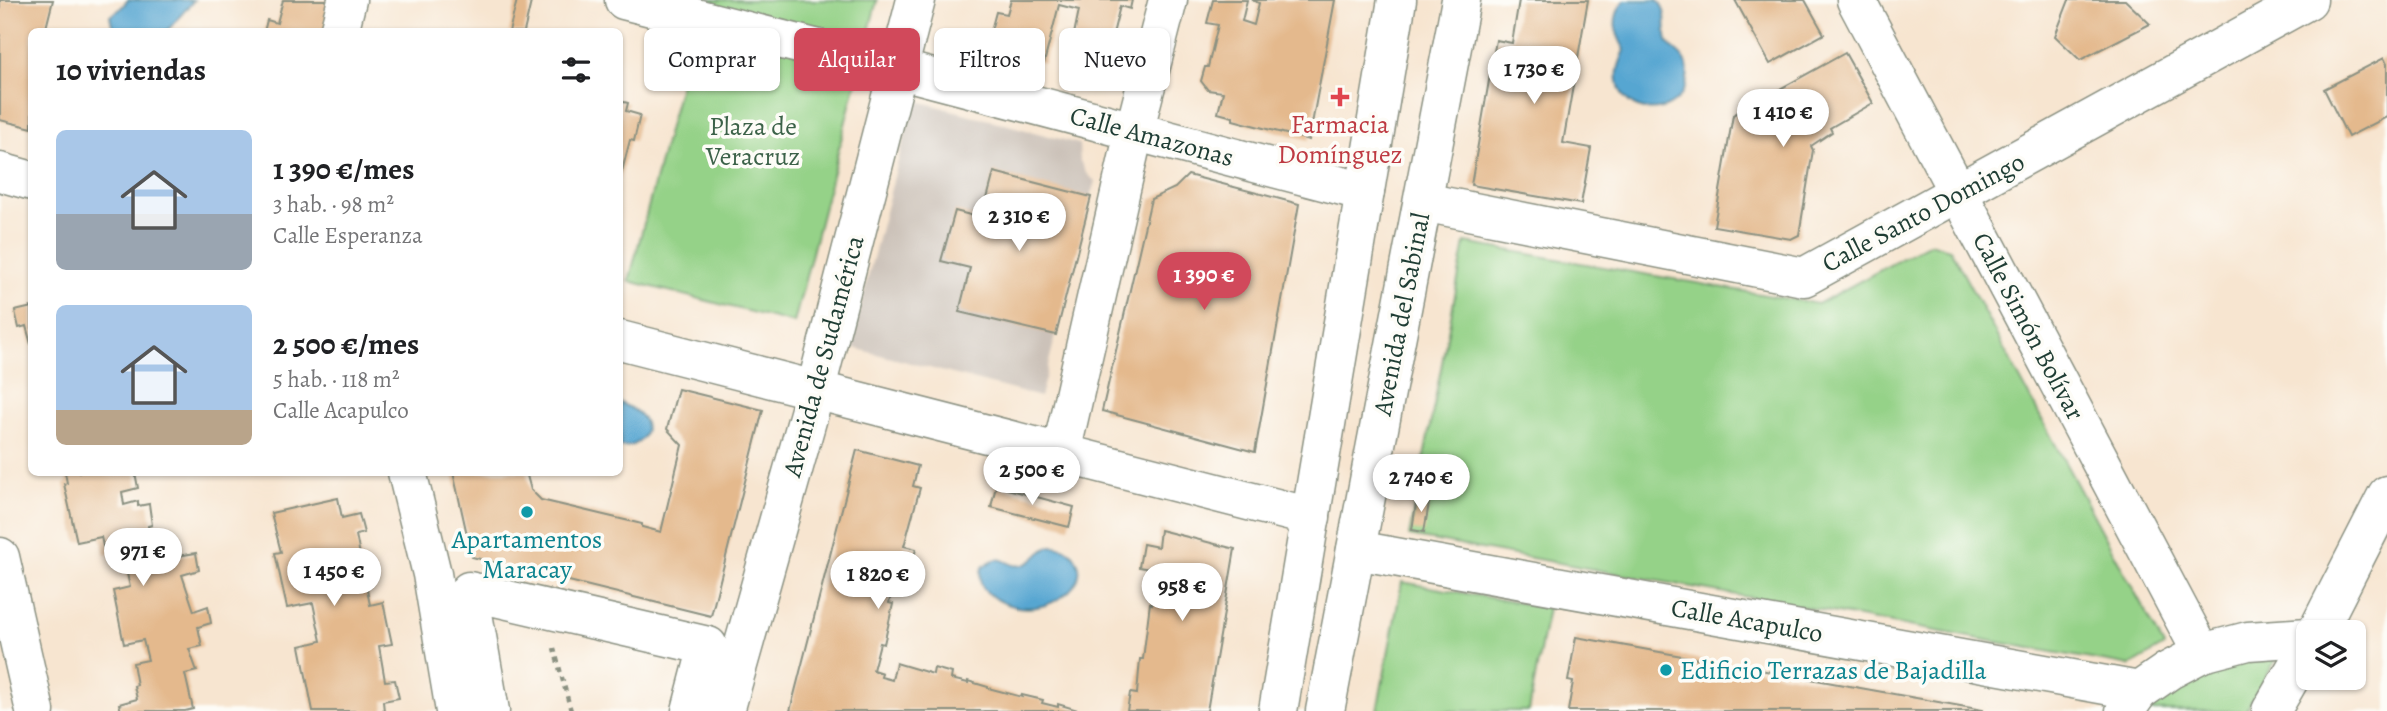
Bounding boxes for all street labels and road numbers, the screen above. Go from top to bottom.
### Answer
street label: Calle Amazonas [1066,98,1238,175]
street label: Calle Santo Domingo [1816,144,2031,281]
street label: Avenida del Sabinal [1364,210,1438,420]
street label: Calle Simón Bolívar [1964,226,2093,426]
street label: Avenida de Sudamérica [774,232,873,482]
street label: Calle Acapulco [1668,590,1825,651]

